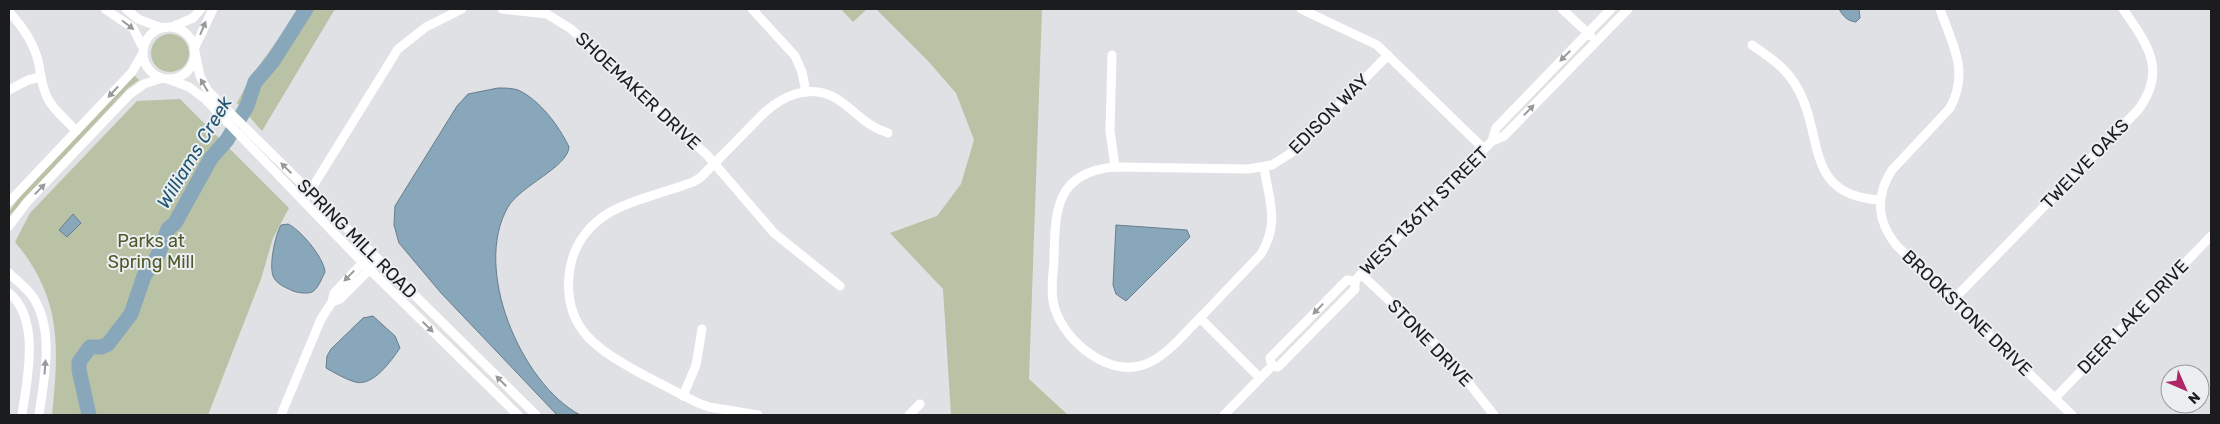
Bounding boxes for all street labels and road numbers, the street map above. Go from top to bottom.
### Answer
street label: SHOEMAKER DRIVE [571,27,705,155]
street label: EDISON WAY [1284,69,1374,159]
street label: TWELVE OAKS [2036,114,2134,214]
street label: WEST 136TH STREET [1355,142,1493,280]
street label: SPRING MILL ROAD [293,175,421,303]
street label: BROOKSTONE DRIVE [1898,245,2036,381]
street label: DEER LAKE DRIVE [2073,255,2193,379]
street label: STONE DRIVE [1383,295,1477,391]

